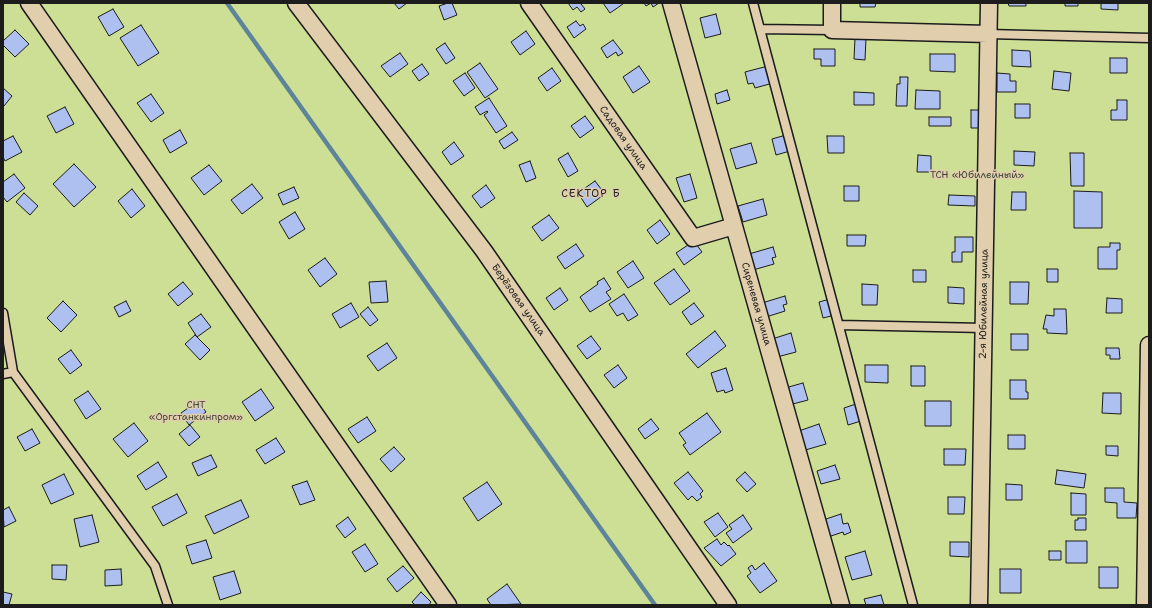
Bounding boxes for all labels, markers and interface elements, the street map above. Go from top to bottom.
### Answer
street label: Садовая улица [597,104,649,172]
park label: ТСН «Юбилейный» [930,169,1024,181]
district label: СЕКТОР Б [561,187,621,201]
street label: 2-я Юбилейная улица [977,249,991,359]
street label: Сиреневая улица [738,261,774,347]
street label: Берёзовая улица [489,262,547,338]
park label: СНТ «Оргстанкинпром» [149,399,243,422]

